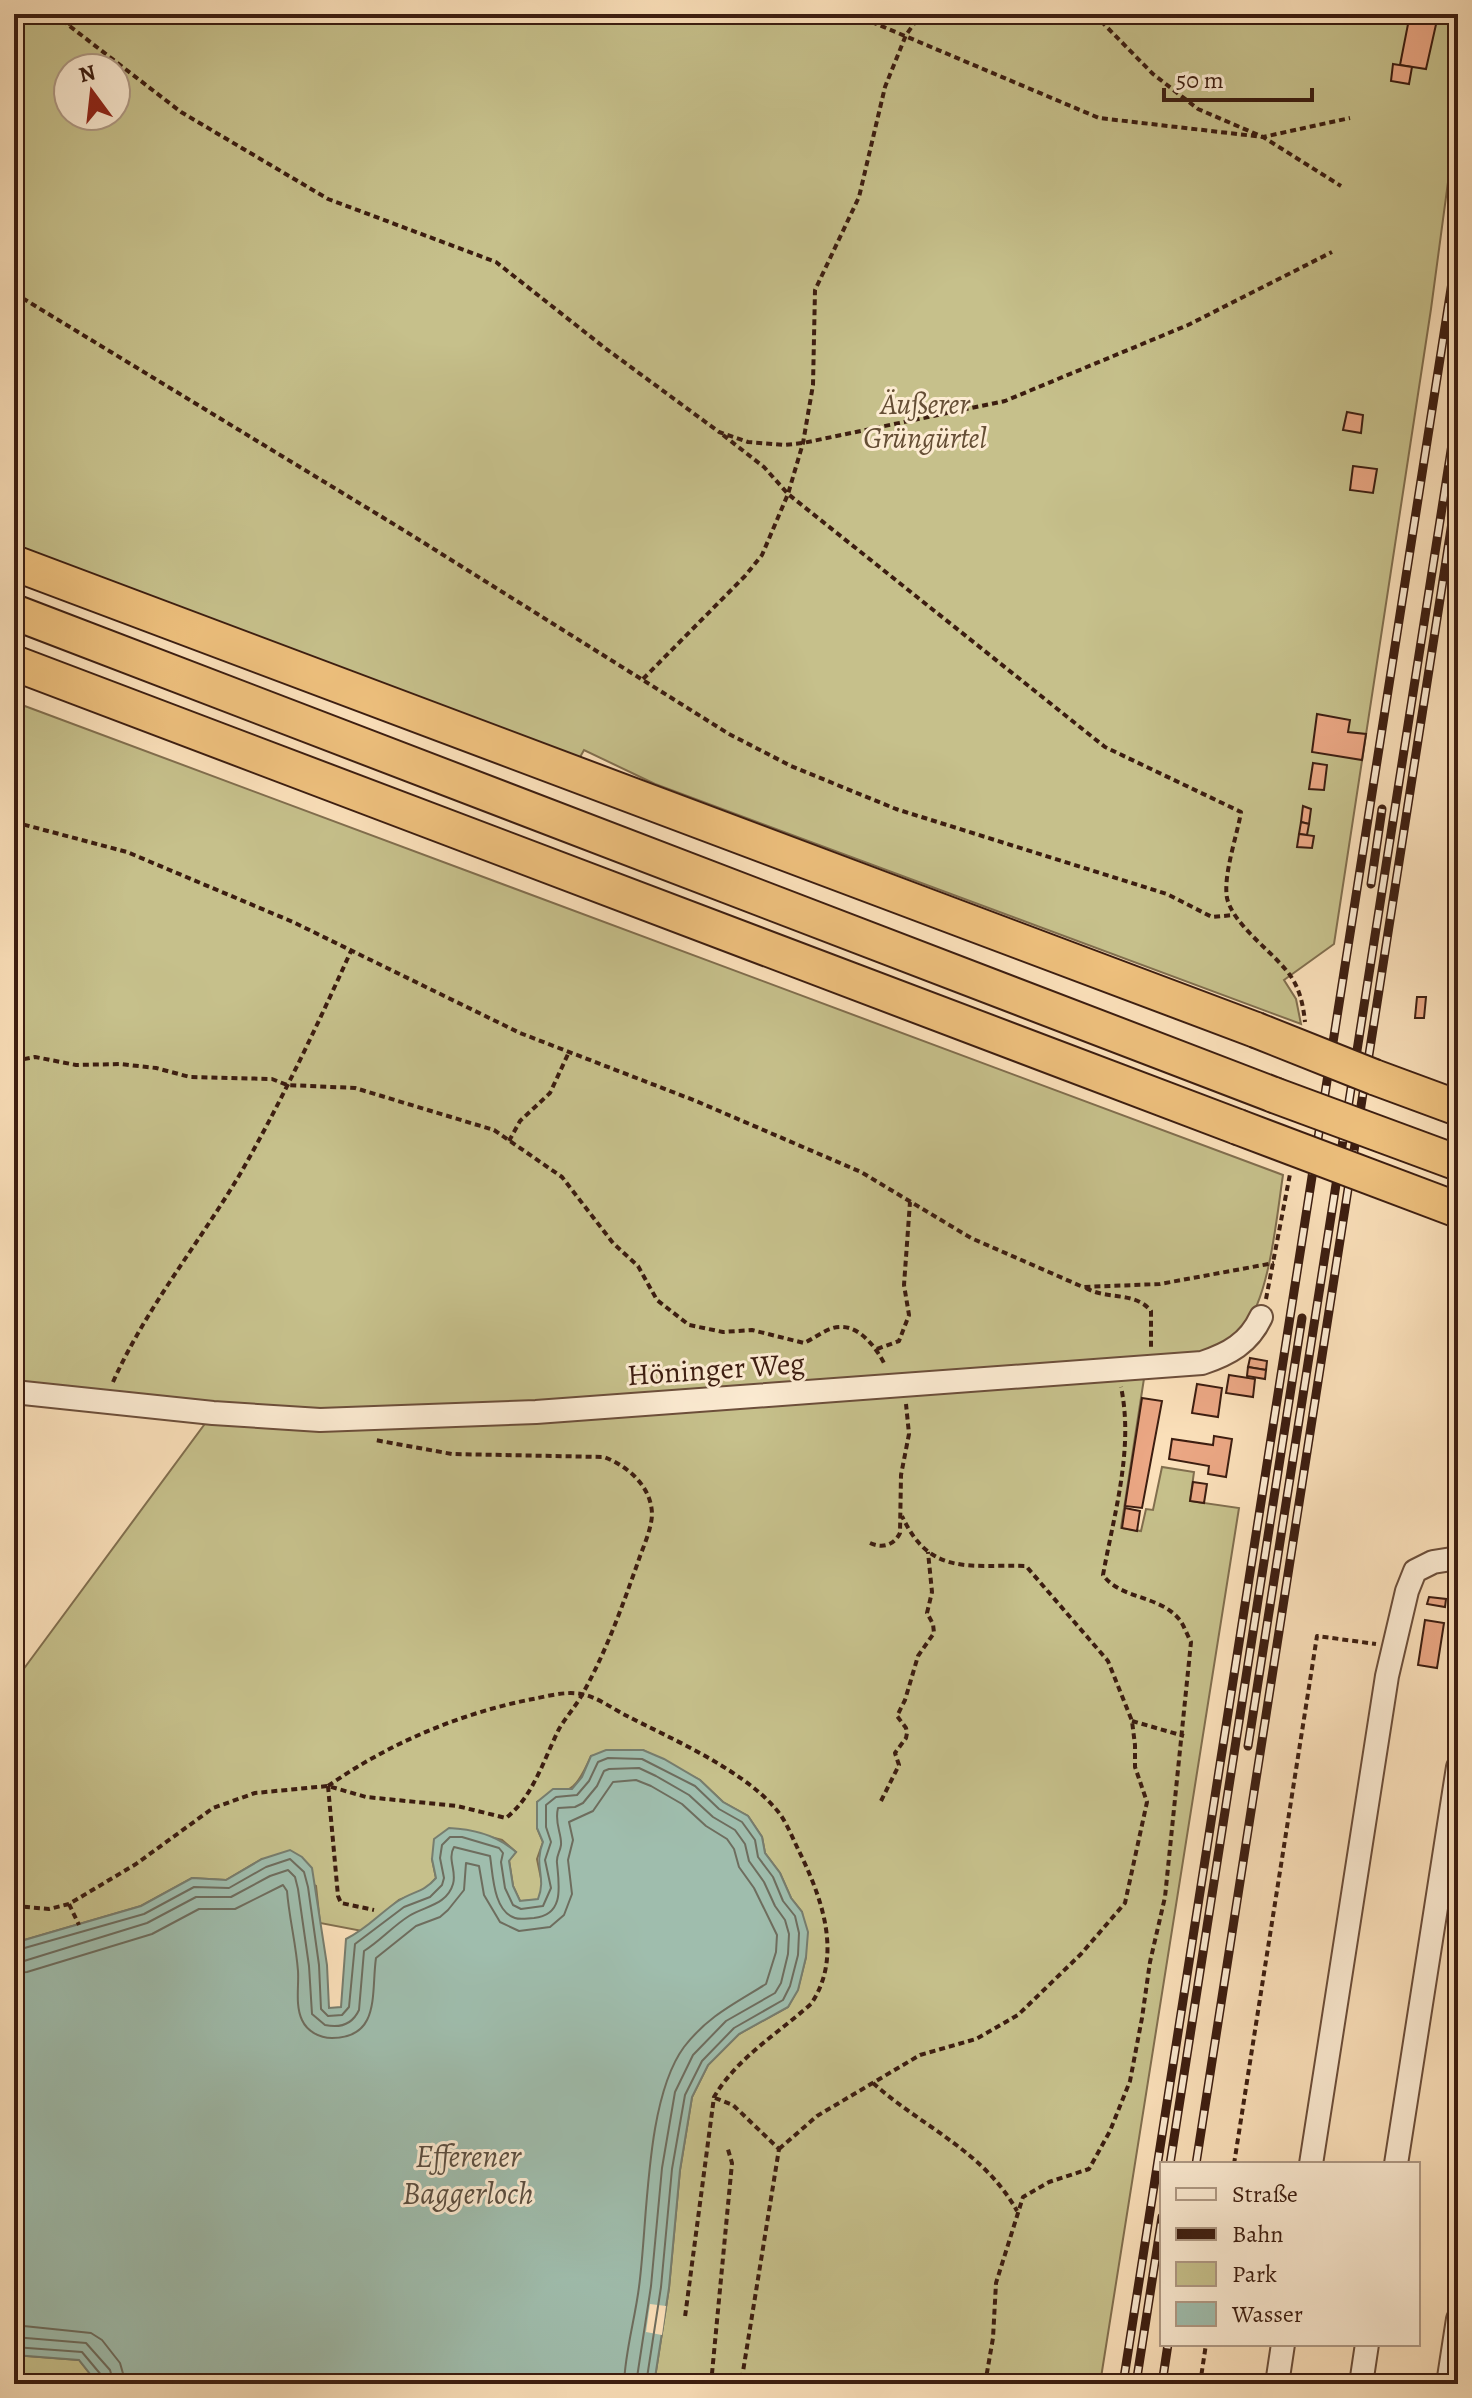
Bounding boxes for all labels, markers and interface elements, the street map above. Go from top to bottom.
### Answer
north arrow [52,52,132,132]
scale bar [1164,52,1312,102]
text: N [75,57,99,90]
text: 50 m [1176,64,1224,96]
park label: Äußerer Grüngürtel [863,384,987,458]
street label: Höninger Weg [626,1343,806,1395]
water label: Efferener Baggerloch [402,2134,534,2215]
legend [1160,2162,1420,2346]
text: Straße [1232,2178,1298,2210]
text: Bahn [1232,2218,1283,2250]
text: Park [1232,2258,1277,2290]
text: Wasser [1231,2298,1303,2330]

